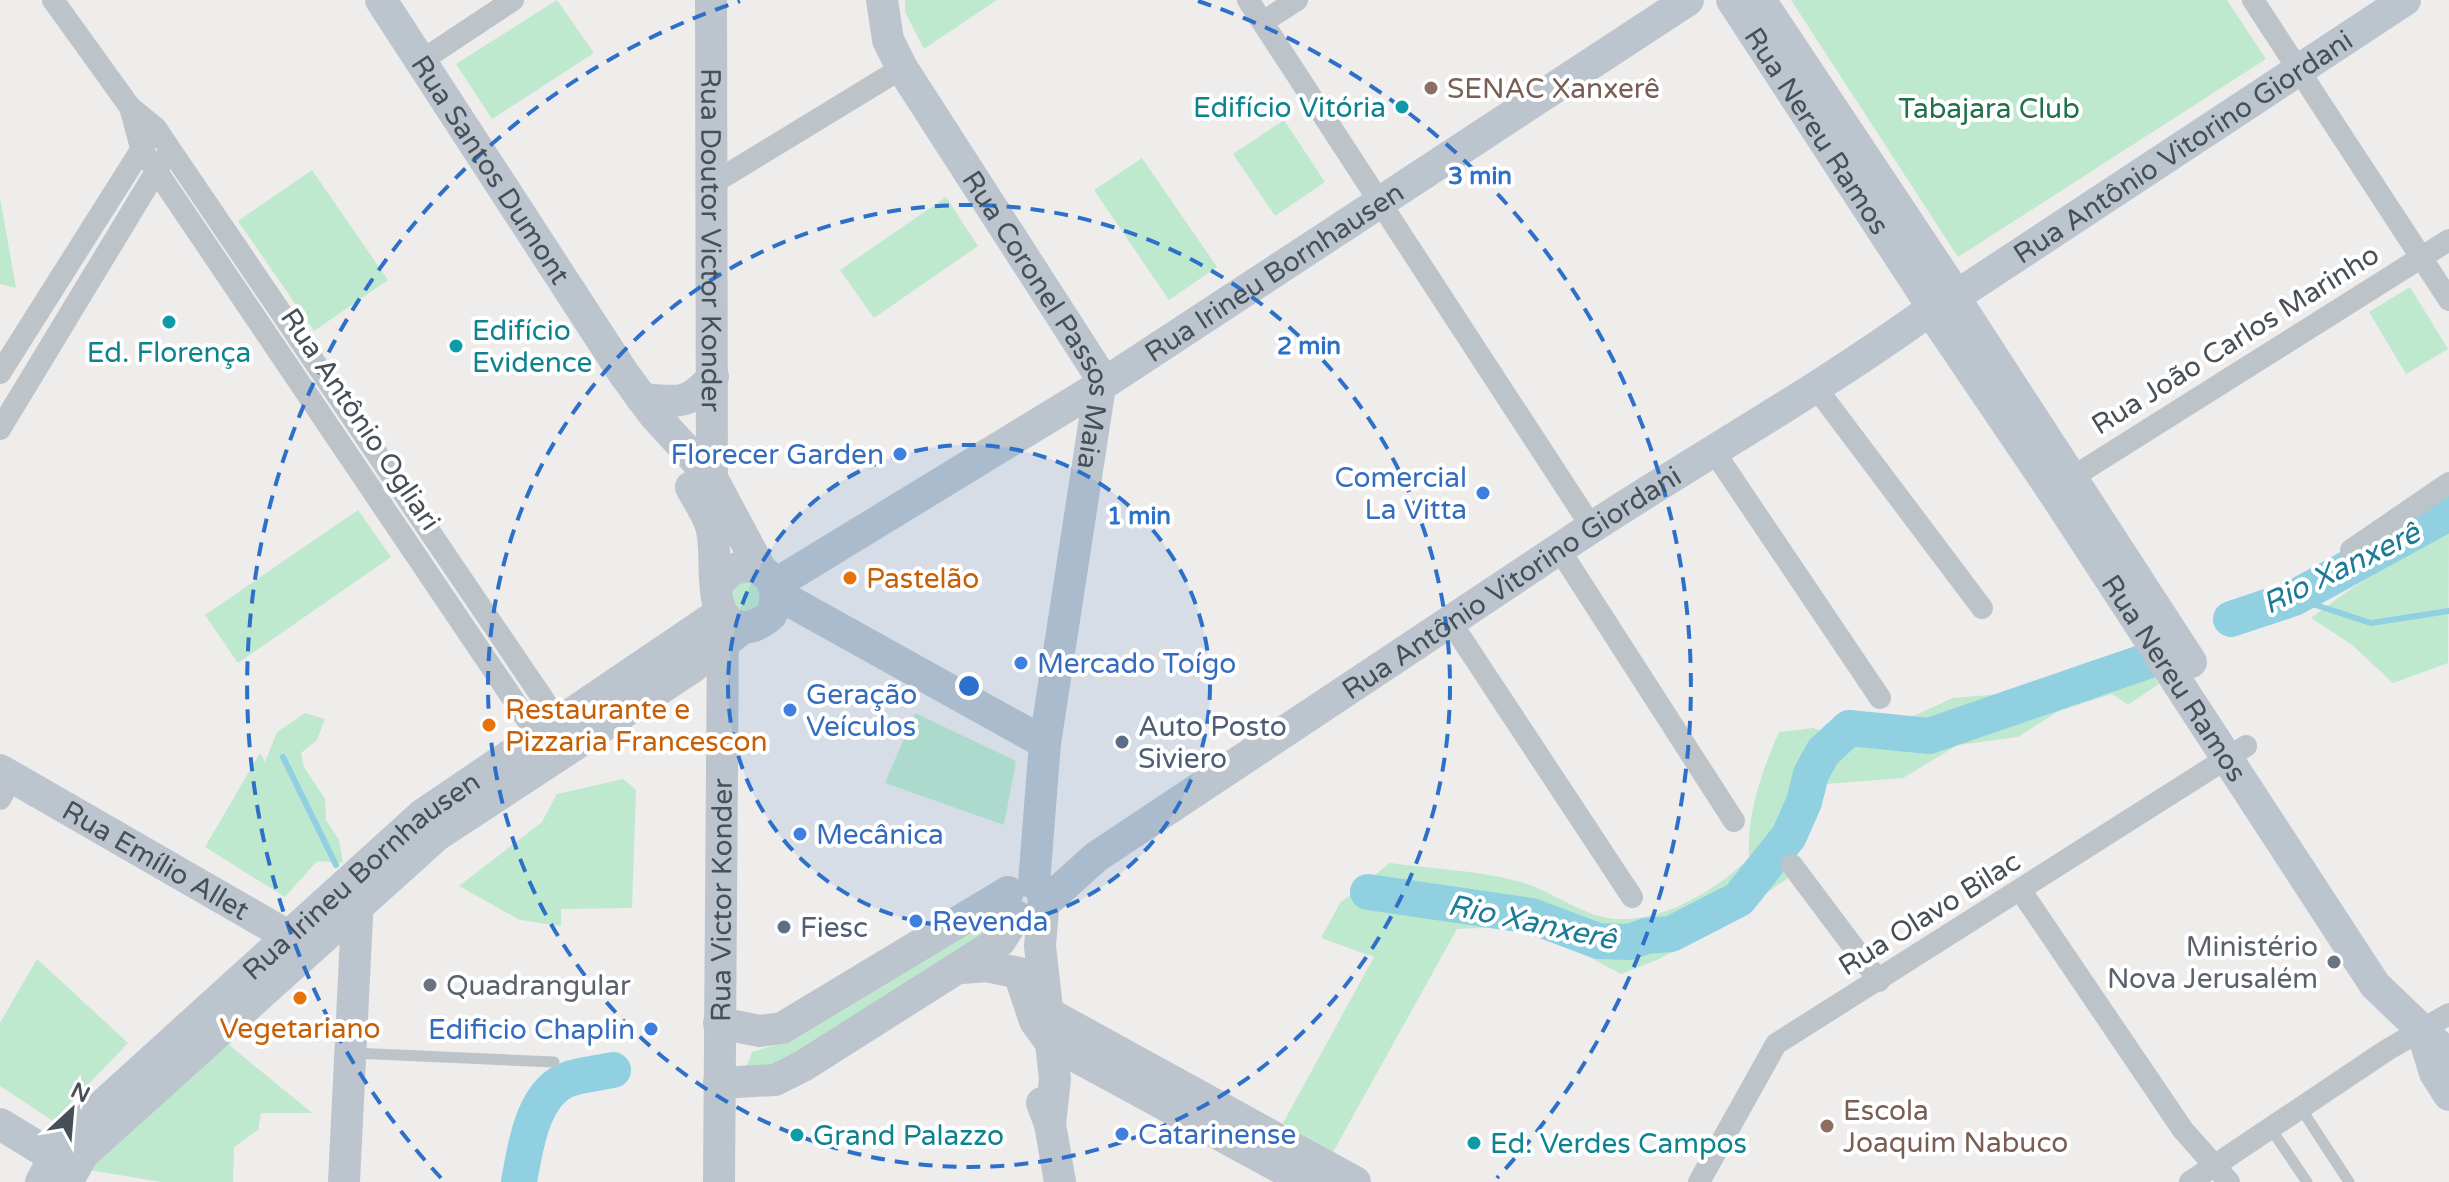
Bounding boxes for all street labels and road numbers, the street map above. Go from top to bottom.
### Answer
street label: Rua Nereu Ramos [1737,21,1896,241]
street label: Rua Antônio Vitorino Giordani [2007,23,2359,271]
street label: Rua Santos Dumont [403,49,577,291]
street label: Rua Doutor Victor Konder [693,68,728,412]
street label: Rua Coronel Passos Maia [954,164,1116,471]
street label: Rua Irineu Bornhausen [1139,175,1410,370]
street label: Rua João Carlos Marinho [2086,237,2385,442]
street label: Rua Antônio Ogliari [273,302,447,537]
street label: Rua Antônio Vitorino Giordani [1336,459,1688,707]
street label: Rua Nereu Ramos [2094,569,2254,788]
street label: Rua Irineu Bornhausen [236,765,487,988]
street label: Rua Victor Konder [704,778,740,1022]
street label: Rua Emílio Allet [56,794,255,928]
street label: Rua Olavo Bilac [1832,844,2027,983]

